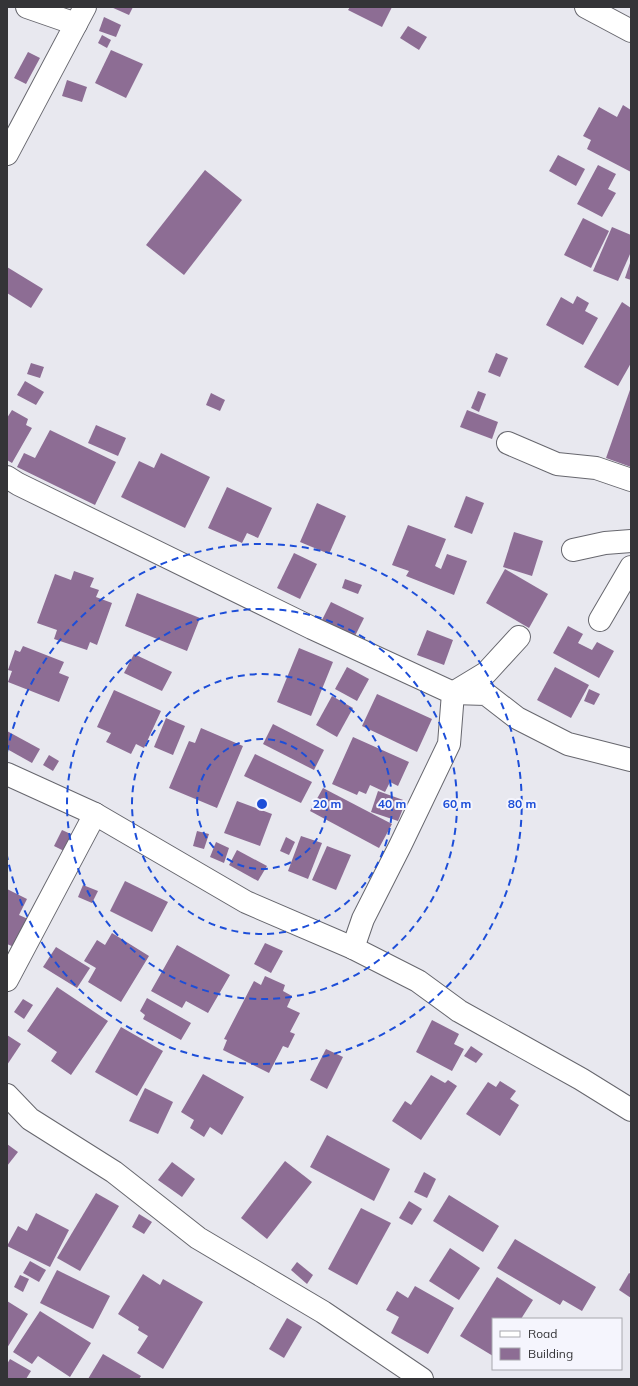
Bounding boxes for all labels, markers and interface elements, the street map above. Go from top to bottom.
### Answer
text: 20 m [313,796,341,811]
text: 40 m [378,796,406,811]
text: 60 m [443,796,471,811]
text: 80 m [508,796,536,811]
centre of rings [255,797,269,811]
legend [492,1318,622,1370]
text: Road [528,1326,557,1341]
text: Building [528,1346,573,1361]

